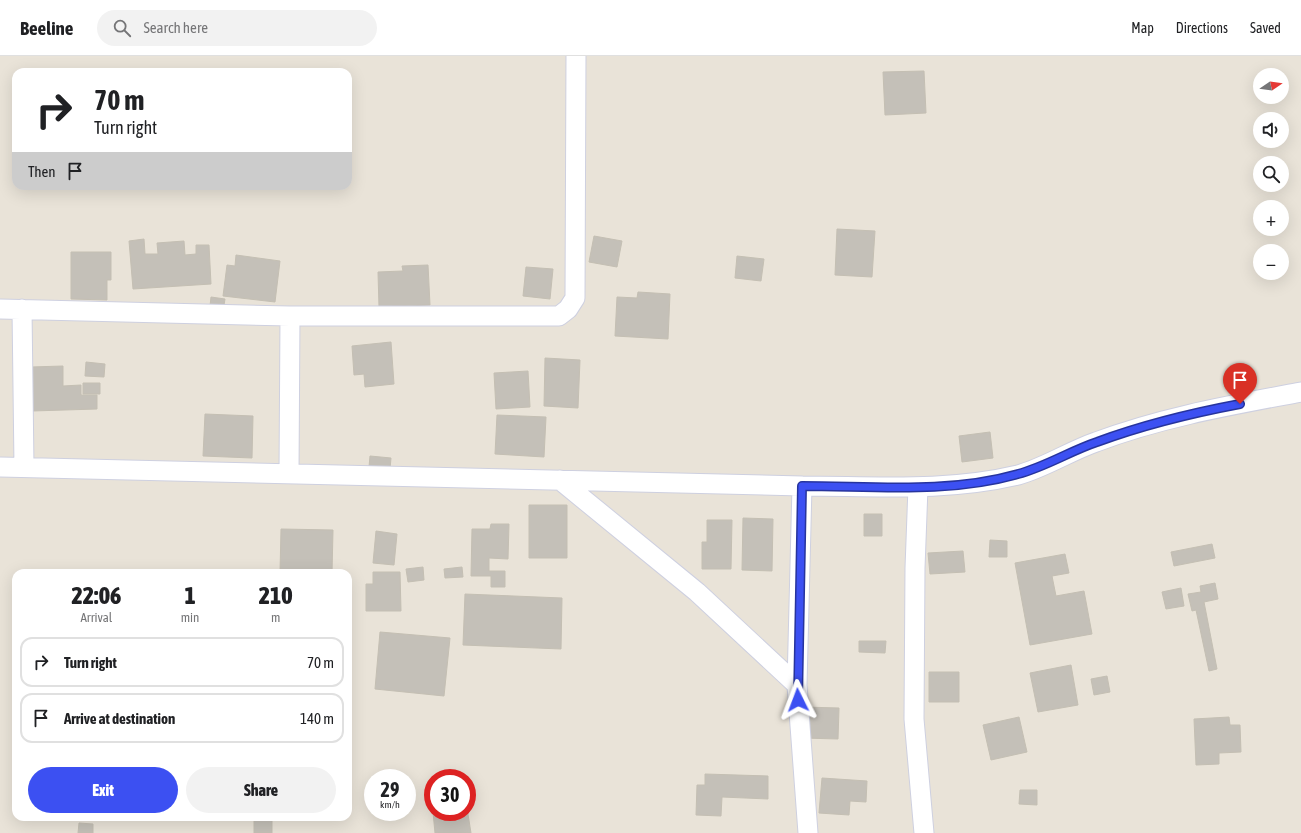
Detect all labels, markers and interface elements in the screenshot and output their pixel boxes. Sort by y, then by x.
search box [97,10,377,46]
text: Beeline [20,17,73,39]
icon: search [111,17,133,39]
text: Search here [143,19,208,36]
text: Map [1131,20,1154,36]
text: Directions [1176,20,1228,36]
text: Saved [1250,20,1281,36]
north arrow [1253,68,1289,104]
map controls [1253,68,1289,280]
icon: right [28,84,80,136]
text: 70 m [94,84,144,116]
button: sound [1253,112,1289,148]
text: Turn right [94,117,157,138]
button: search [1253,156,1289,192]
icon: arrive [64,160,86,182]
text: Then [28,163,56,180]
button: + [1253,200,1289,236]
button: − [1253,244,1289,280]
pin [1223,363,1257,404]
icon: arrive [1229,369,1251,391]
text: 22:06 [71,582,121,609]
text: 1 [184,582,196,609]
text: 210 [259,582,293,609]
text: Arrival [80,610,112,625]
text: min [181,610,199,625]
text: m [271,610,280,625]
icon: right [30,651,52,673]
text: Turn right [64,654,117,671]
text: 70 m [307,654,334,671]
position arrow [777,679,819,721]
icon: arrive [30,707,52,729]
text: Arrive at destination [64,710,175,727]
text: 140 m [300,710,334,727]
button: Exit [28,767,178,813]
button: Share [186,767,336,813]
speed limit sign: 30 [424,769,476,821]
text: 29 [381,778,399,801]
text: km/h [380,799,400,810]

